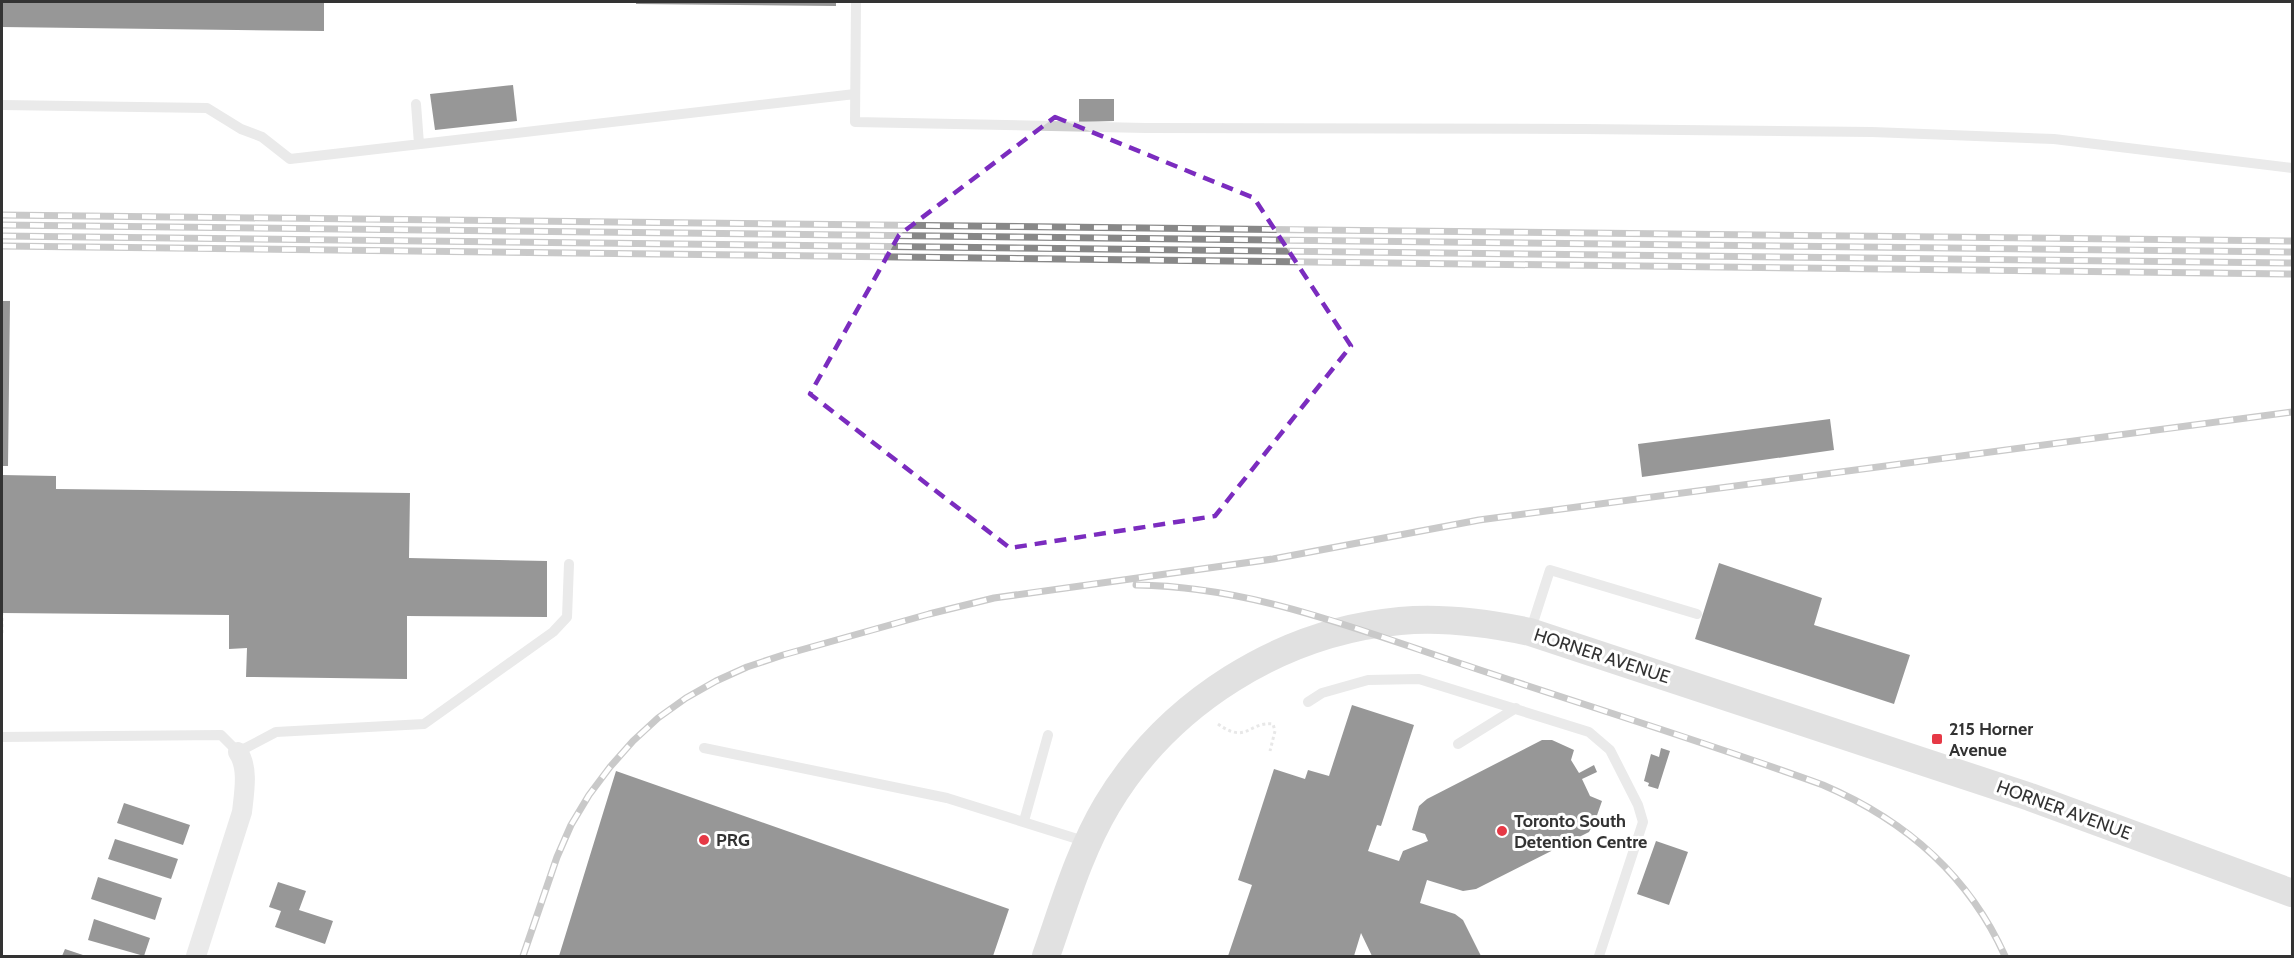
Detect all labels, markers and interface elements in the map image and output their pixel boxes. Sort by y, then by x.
street label: HORNER AVENUE [1531,624,1673,688]
place label: 215 Horner Avenue [1949,718,2033,761]
marker: 215 Horner Avenue [1930,732,1944,746]
street label: HORNER AVENUE [1994,775,2134,845]
place label: Toronto South Detention Centre [1514,810,1647,853]
marker: Toronto South Detention Centre [1495,824,1509,838]
place label: PRG [716,829,750,851]
marker: PRG [697,833,711,847]

